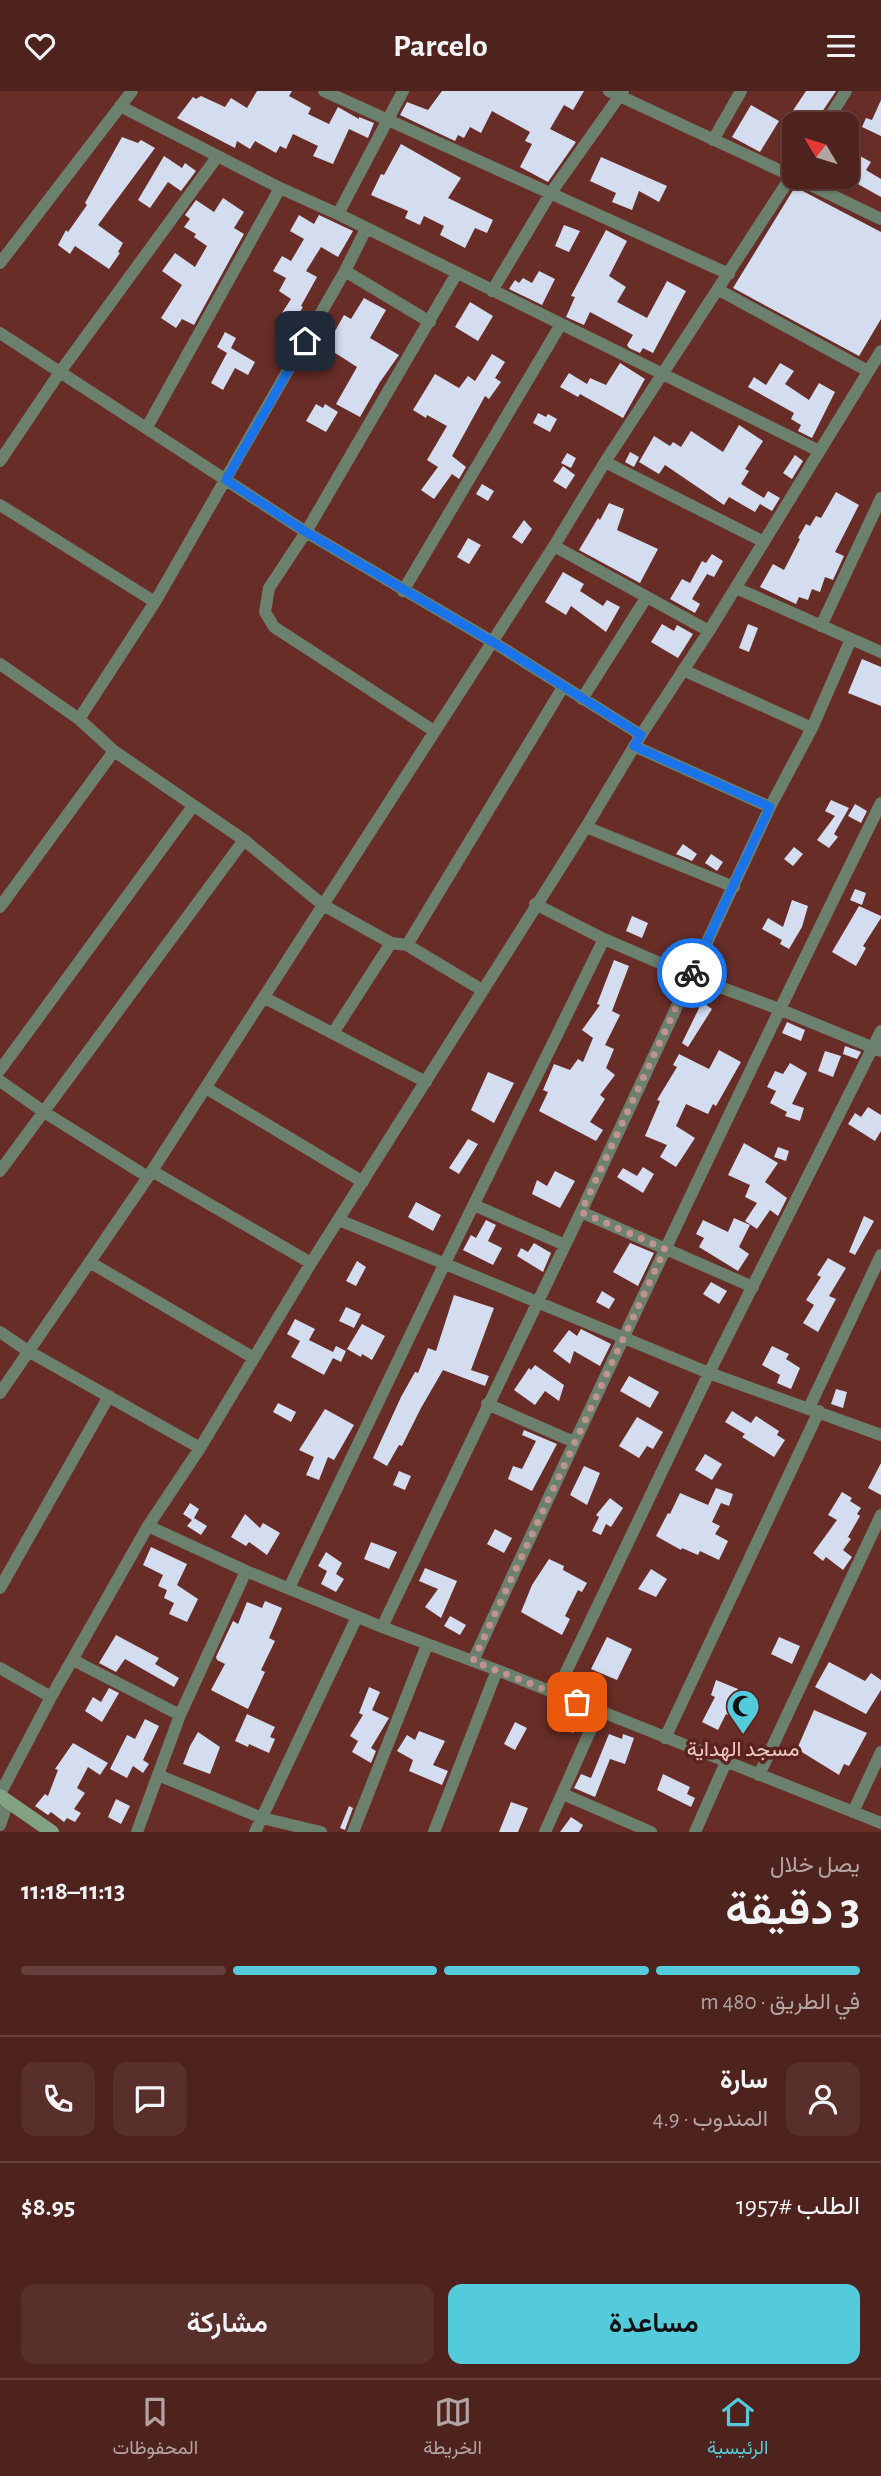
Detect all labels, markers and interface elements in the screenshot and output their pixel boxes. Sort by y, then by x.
icon: heart [21,27,59,65]
icon: menu [822,27,860,65]
text: Parcelo [393,30,488,62]
north arrow [782,112,859,189]
map controls [782,112,859,189]
pin [275,311,335,371]
icon: home [286,322,324,360]
courier [657,938,727,1008]
icon: bike [673,954,711,992]
pin [547,1672,607,1732]
icon: bag [558,1683,596,1721]
mosque icon: مسجد الهداية [724,1687,762,1736]
place label: مسجد الهداية [687,1739,799,1762]
text: يصل خلال [770,1854,860,1877]
text: 11:13–11:18 [21,1878,125,1904]
text: 3 دقيقة [725,1887,860,1933]
text: في الطريق · 480 m [700,1991,860,2014]
button: phone [21,2062,95,2136]
button: chat [113,2062,187,2136]
button: person [786,2062,860,2136]
text: سارة [720,2067,768,2093]
text: المندوب · 4.9 [653,2108,768,2131]
text: الطلب #1957 [736,2193,860,2219]
text: $8.95 [21,2194,75,2220]
button: مشاركة [21,2284,434,2364]
button: مساعدة [448,2284,860,2364]
tab: المحفوظات [113,2393,198,2464]
tab: الخريطة [423,2393,482,2464]
tab: الرئيسية [707,2393,768,2464]

